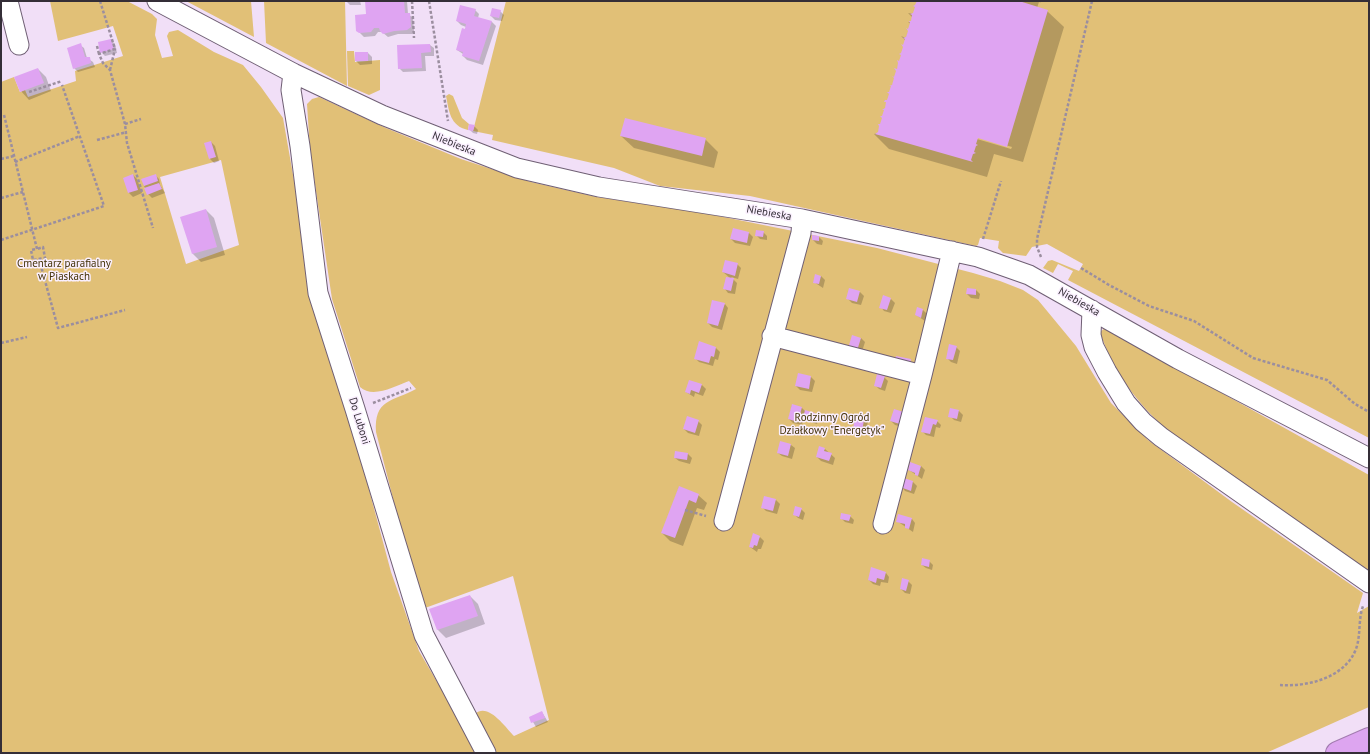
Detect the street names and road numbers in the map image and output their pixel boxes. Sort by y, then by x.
street label: Niebieska [430,129,478,159]
street label: Niebieska [745,203,793,223]
street label: Niebieska [1056,285,1102,319]
street label: Do Luboni [346,396,372,446]

